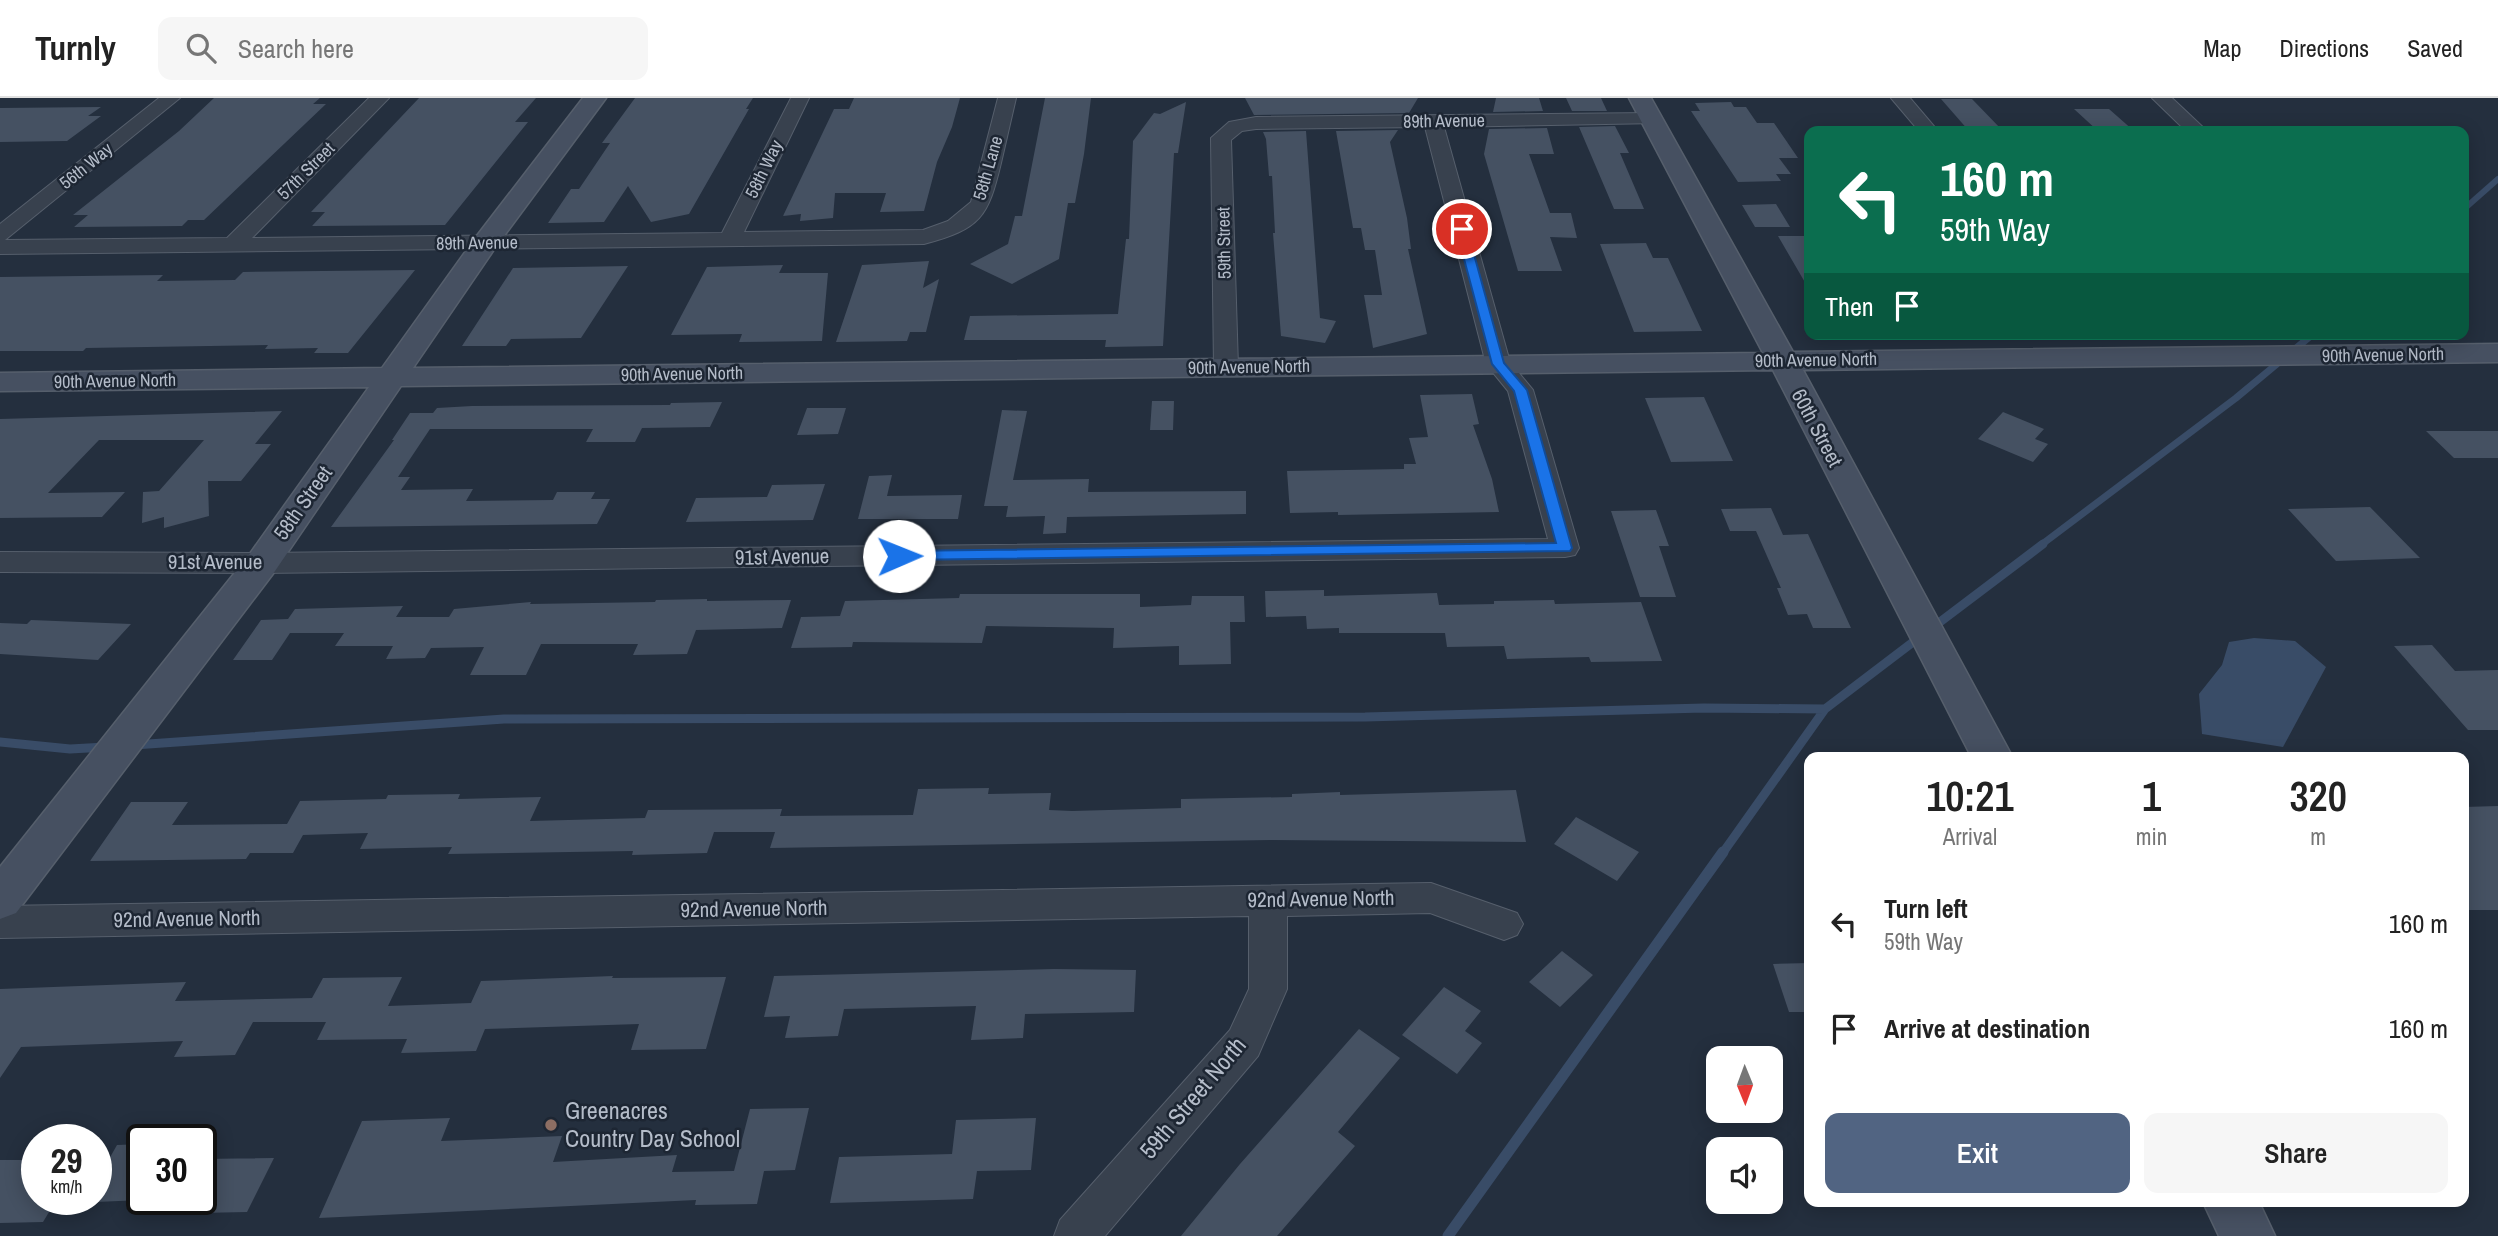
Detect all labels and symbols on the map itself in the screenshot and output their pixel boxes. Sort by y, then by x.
street label: 89th Avenue [1403,107,1485,134]
street label: 58th Lane [966,133,1009,203]
street label: 58th Way [739,135,789,202]
street label: 56th Way [54,136,118,195]
street label: 57th Street [271,136,340,205]
pin [1432,199,1492,259]
street label: 59th Street [1210,207,1237,279]
street label: 89th Avenue [436,229,518,256]
street label: 90th Avenue North [2322,341,2444,368]
street label: 90th Avenue North [1755,346,1877,373]
street label: 90th Avenue North [1188,353,1310,380]
street label: 90th Avenue North [621,360,743,387]
street label: 90th Avenue North [54,367,176,394]
street label: 60th Street [1785,384,1850,472]
street label: 58th Street [267,460,339,546]
position arrow [862,519,936,593]
street label: 91st Avenue [734,541,829,572]
street label: 91st Avenue [168,547,262,576]
street label: 92nd Avenue North [1247,883,1395,914]
street label: 92nd Avenue North [680,893,828,924]
street label: 92nd Avenue North [113,903,261,934]
street label: 59th Street North [1132,1030,1253,1165]
north arrow [1706,1046,1783,1124]
place label: Greenacres Country Day School [565,1094,740,1154]
marker: Greenacres Country Day School [543,1117,559,1133]
speed limit sign: 30 [126,1124,217,1215]

